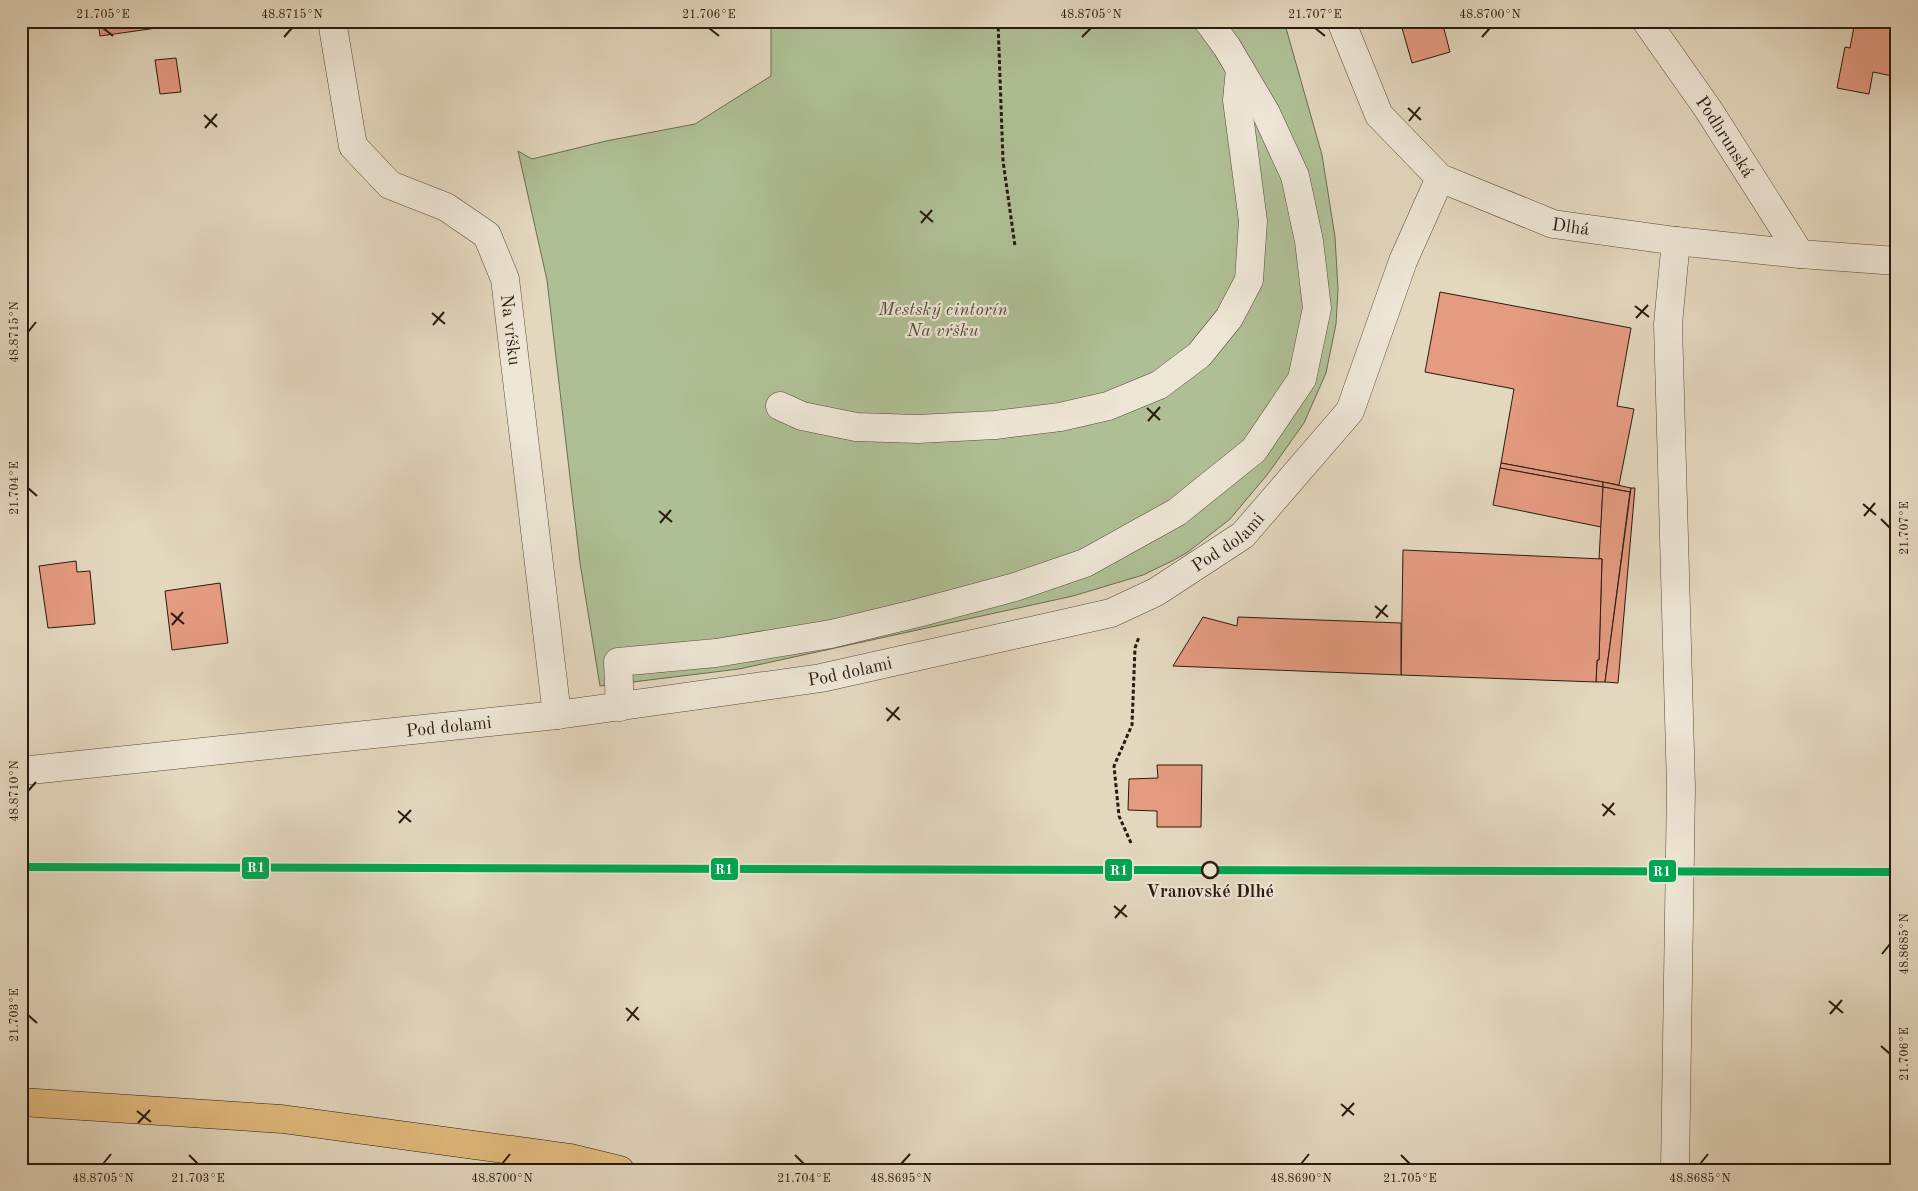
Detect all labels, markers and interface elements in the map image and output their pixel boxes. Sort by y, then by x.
text: 21.705°E [76,8,130,21]
text: 48.8715°N [261,8,323,21]
text: 48.8705°N [1060,8,1122,21]
text: 21.706°E [682,9,736,21]
text: 21.707°E [1288,9,1342,21]
text: 48.8700°N [1459,9,1521,21]
street label: Podhrunská [1692,93,1757,181]
street label: Dlhá [1551,216,1591,239]
street label: Na vŕšku [497,293,523,367]
text: 48.8715°N [8,301,21,363]
park label: Mestský cintorín Na vŕšku [877,301,1008,340]
text: 21.704°E [9,461,21,515]
text: 21.707°E [1899,501,1911,555]
street label: Pod dolami [1189,510,1268,576]
street label: Pod dolami [807,654,894,690]
street label: Pod dolami [405,714,493,741]
text: 48.8710°N [9,760,21,822]
line badge: R1 [241,856,270,880]
line badge: R1 [710,857,739,881]
line badge: R1 [1104,858,1133,882]
line badge: R1 [1648,859,1677,883]
text: R1 [247,861,265,875]
marker: Vranovské Dlhé [1201,861,1219,879]
text: R1 [715,863,733,877]
text: R1 [1110,864,1128,878]
text: R1 [1653,865,1671,879]
place label: Vranovské Dlhé [1146,883,1274,901]
text: 48.8685°N [1898,913,1911,975]
text: 21.703°E [9,988,21,1042]
text: 21.706°E [1899,1027,1911,1081]
text: 48.8705°N [72,1172,134,1185]
text: 48.8695°N [870,1172,932,1185]
text: 21.705°E [1383,1172,1437,1185]
text: 48.8685°N [1669,1172,1731,1185]
text: 21.703°E [171,1173,225,1185]
text: 48.8700°N [471,1173,533,1185]
text: 21.704°E [777,1173,831,1185]
text: 48.8690°N [1270,1173,1332,1185]

